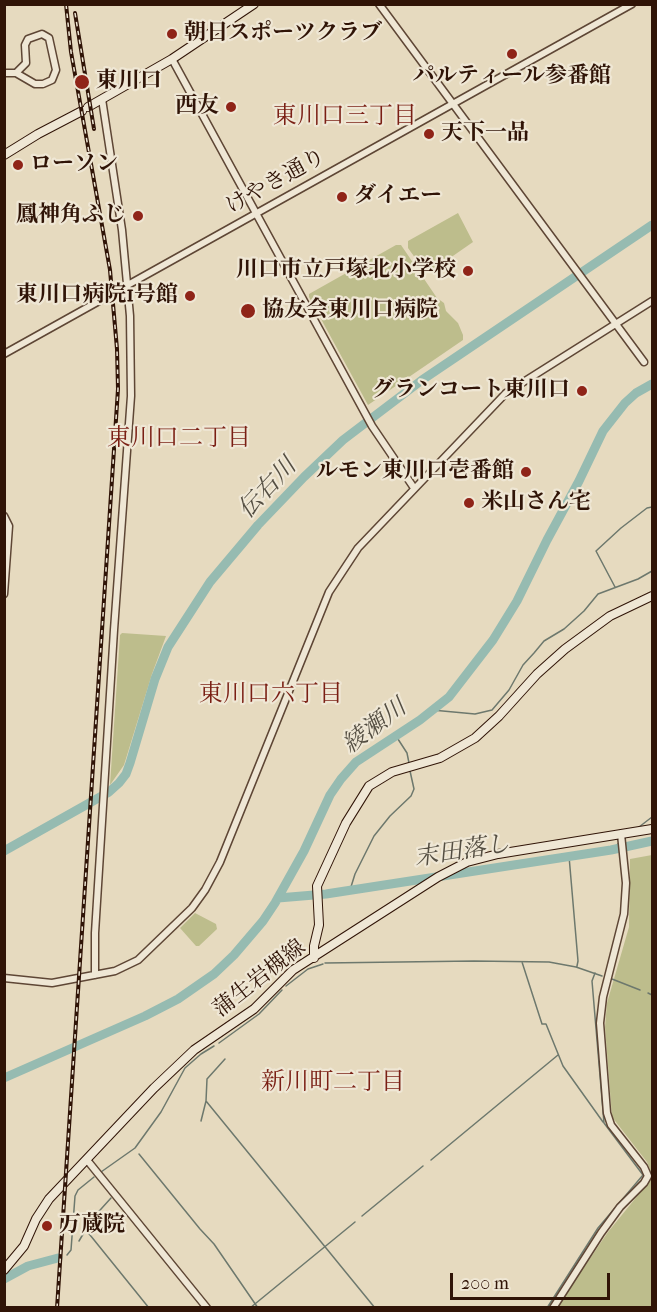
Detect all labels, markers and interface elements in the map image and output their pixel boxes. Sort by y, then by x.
place label: 朝日スポーツクラブ [184,21,382,47]
marker: 朝日スポーツクラブ [165,27,179,41]
marker: パルティール参番館 [505,47,519,61]
place label: パルティール参番館 [413,64,611,90]
place label: 東川口 [96,69,162,95]
marker: 東川口 [73,73,91,91]
place label: 西友 [175,94,219,120]
marker: 西友 [224,100,238,114]
district label: 東川口三丁目 [273,103,417,131]
place label: 天下一品 [441,121,529,147]
marker: 天下一品 [422,127,436,141]
street label: けやき通り [221,144,331,220]
place label: ローソン [30,152,118,178]
marker: ローソン [11,158,25,172]
place label: ダイエー [354,184,442,210]
marker: ダイエー [335,190,349,204]
place label: 鳳神角ふじ [16,203,126,229]
marker: 鳳神角ふじ [131,209,145,223]
place label: 川口市立戸塚北小学校 [236,258,456,284]
marker: 川口市立戸塚北小学校 [461,264,475,278]
place label: 東川口病院1号館 [16,283,178,309]
marker: 東川口病院1号館 [183,289,197,303]
place label: 協友会東川口病院 [262,298,438,324]
marker: 協友会東川口病院 [239,302,257,320]
place label: グランコート東川口 [372,378,570,404]
marker: グランコート東川口 [575,384,589,398]
district label: 東川口二丁目 [107,425,251,453]
water label: 伝右川 [233,453,303,525]
place label: ルモン東川口壱番館 [316,459,514,485]
marker: ルモン東川口壱番館 [519,465,533,479]
place label: 米山さん宅 [481,490,591,516]
marker: 米山さん宅 [462,496,476,510]
district label: 東川口六丁目 [199,681,343,709]
water label: 綾瀬川 [338,694,412,760]
water label: 末田落し [412,830,512,874]
street label: 蒲生岩槻線 [209,935,311,1023]
district label: 新川町二丁目 [261,1069,405,1097]
place label: 万蔵院 [59,1213,125,1239]
marker: 万蔵院 [40,1219,54,1233]
scale bar [453,1261,614,1299]
text: 200 m [461,1273,509,1294]

